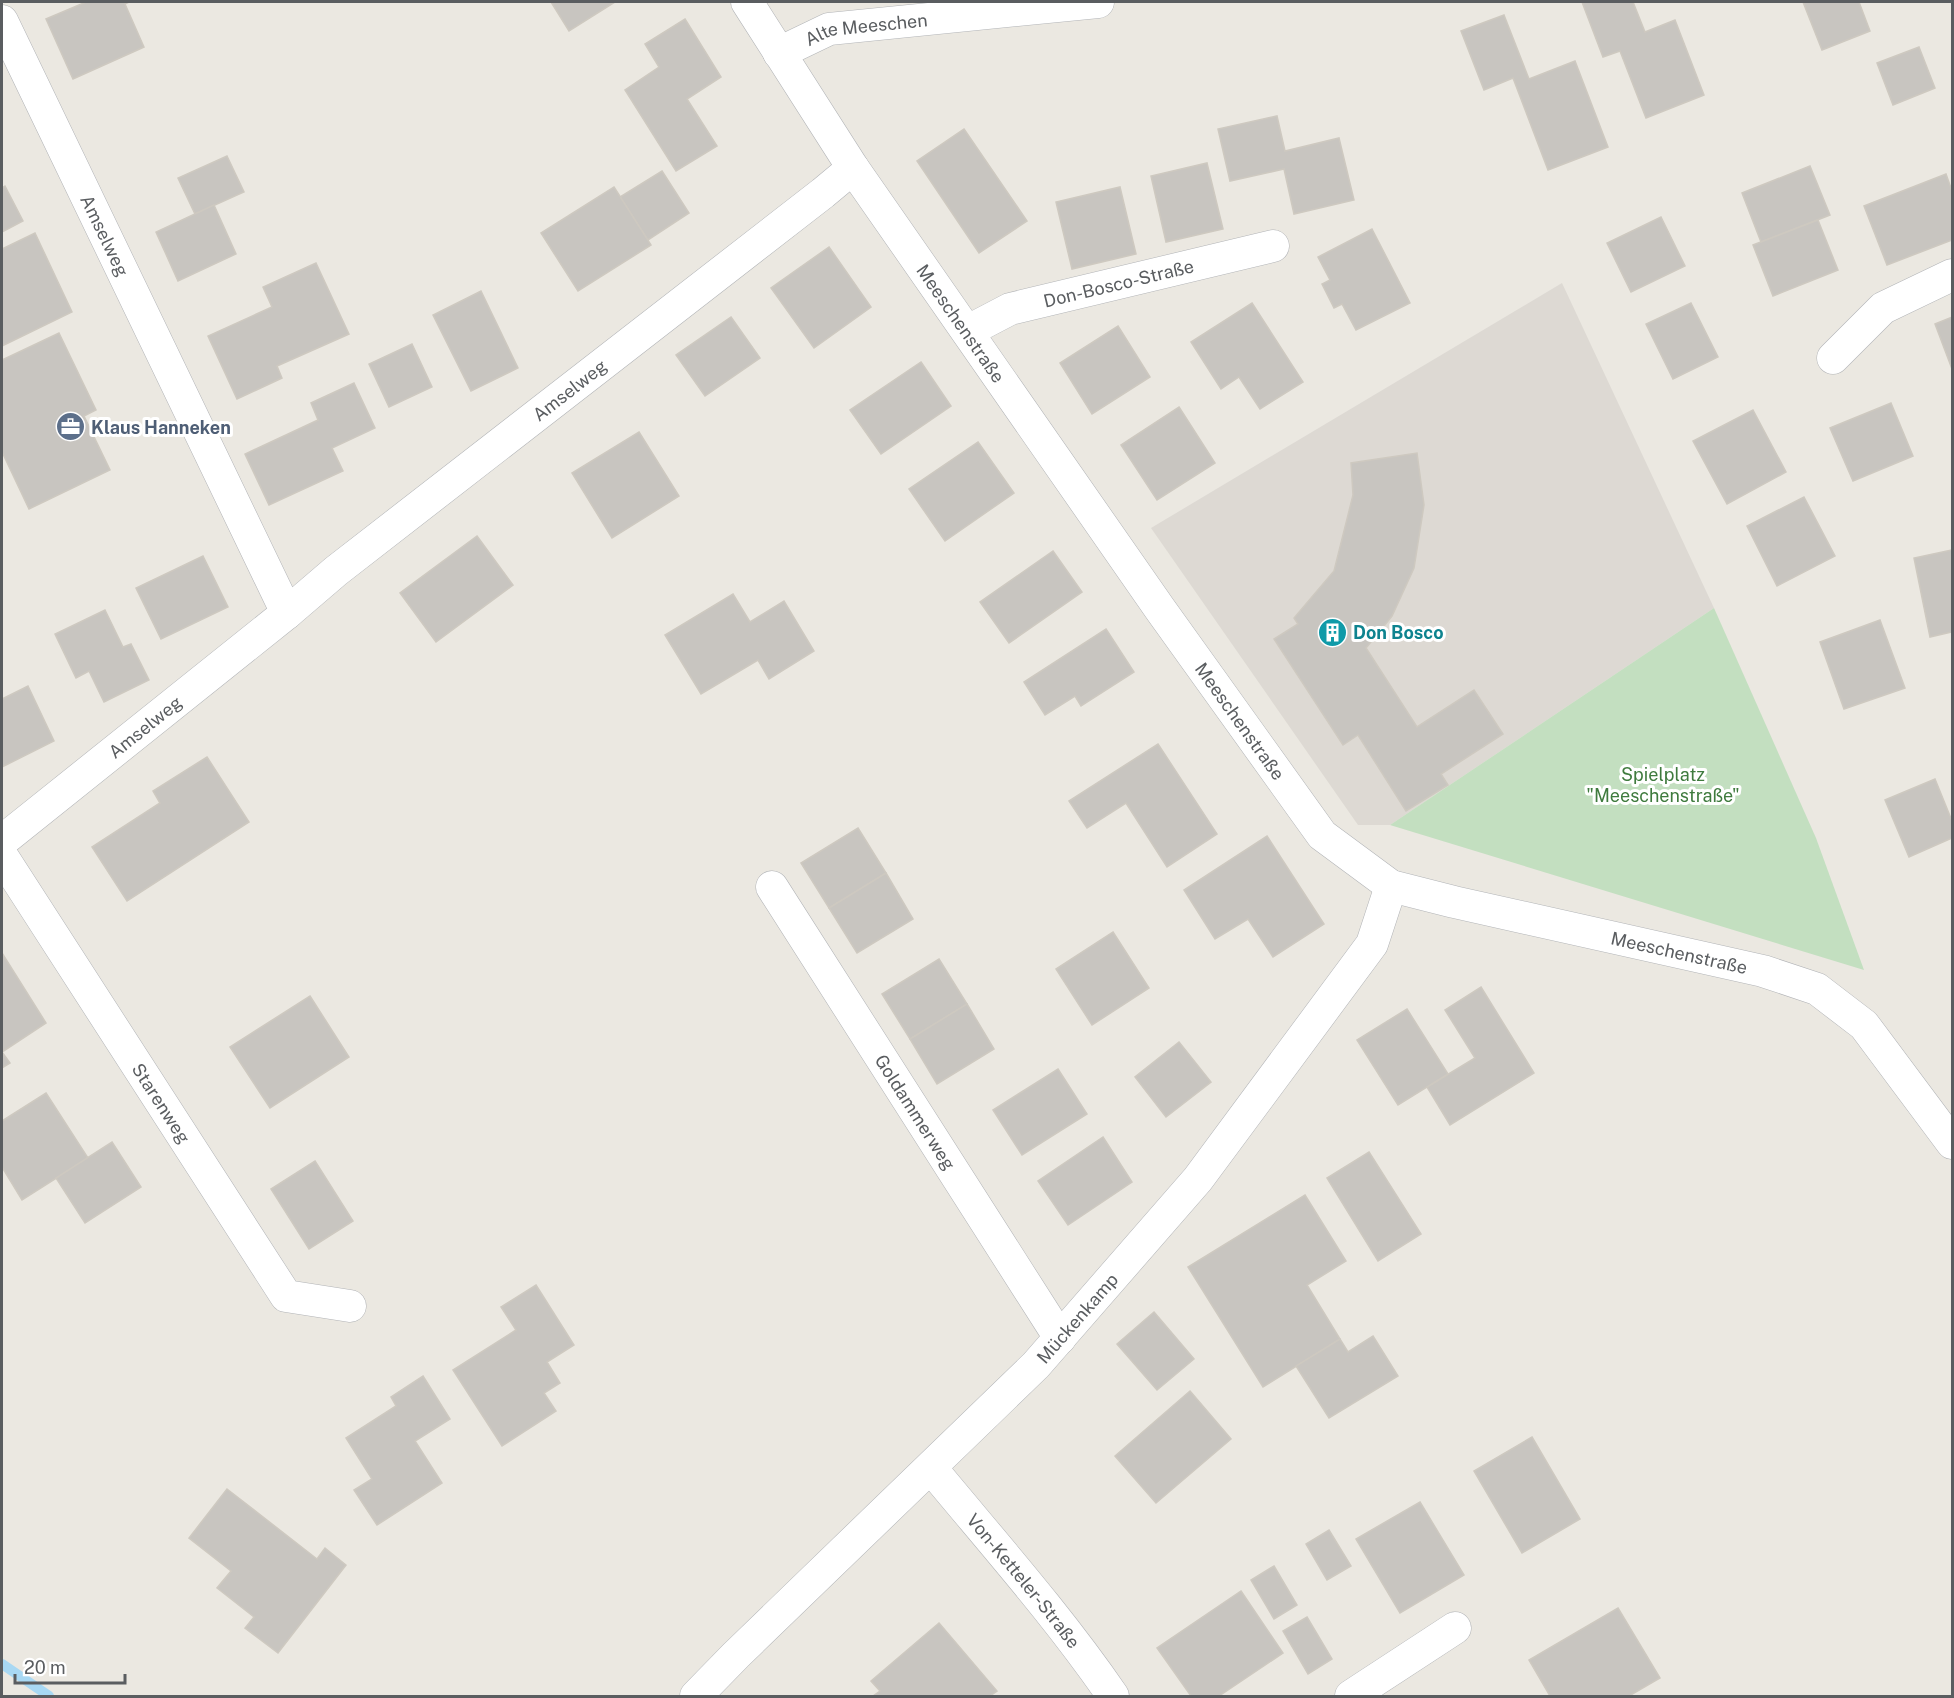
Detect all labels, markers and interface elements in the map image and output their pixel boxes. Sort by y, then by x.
street label: Alte Meeschen [801,9,928,50]
street label: Amselweg [77,191,134,280]
street label: Don-Bosco-Straße [1041,255,1196,311]
street label: Meeschenstraße [913,260,1009,386]
street label: Amselweg [528,355,611,425]
office icon: Klaus Hanneken [54,411,86,443]
place label: Klaus Hanneken [91,417,231,438]
building icon: Don Bosco [1316,616,1348,648]
place label: Don Bosco [1353,622,1444,643]
street label: Meeschenstraße [1191,658,1289,784]
street label: Amselweg [104,691,186,762]
park label: Spielplatz "Meeschenstraße" [1586,764,1740,806]
street label: Meeschenstraße [1609,927,1750,978]
street label: Goldammerweg [871,1050,960,1174]
street label: Starenweg [128,1059,195,1147]
street label: Mückenkamp [1032,1269,1122,1367]
street label: Von-Ketteler-Straße [963,1509,1085,1652]
scale bar [15,1647,124,1685]
text: 20 m [24,1657,66,1678]

